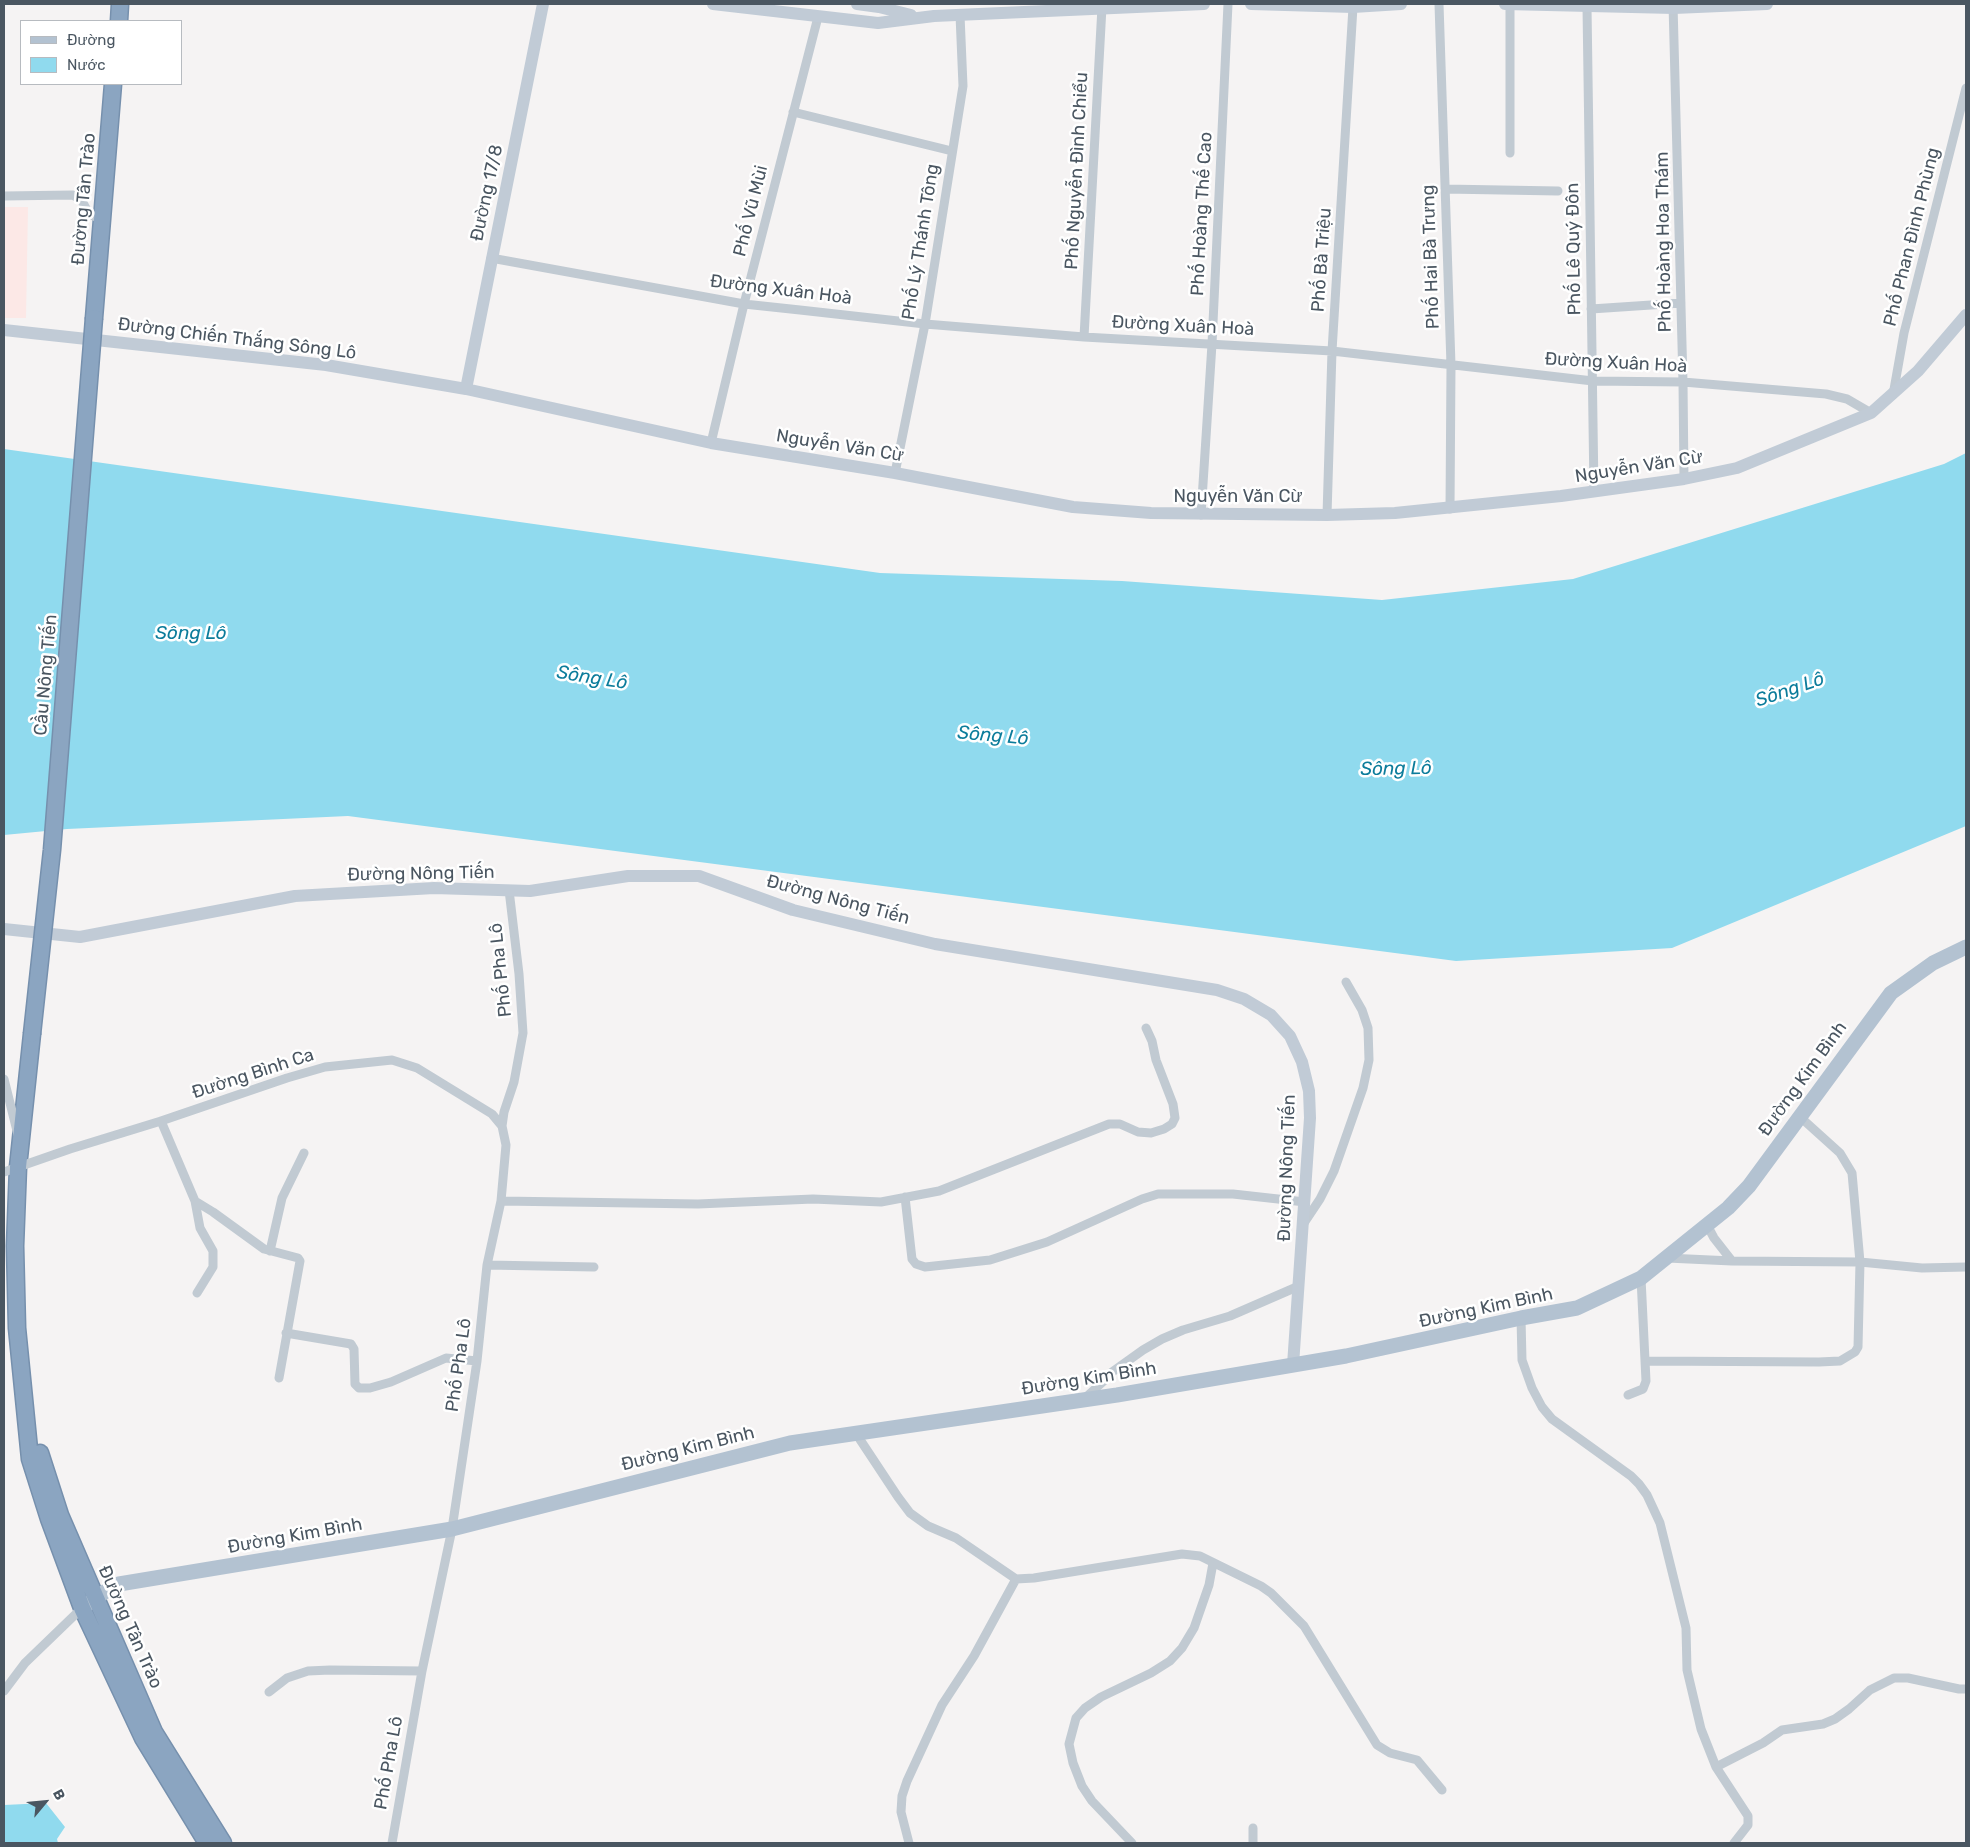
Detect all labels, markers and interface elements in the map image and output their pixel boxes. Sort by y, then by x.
legend [20,20,182,85]
text: Đường [67,31,115,49]
text: Nước [67,56,106,74]
street label: Phố Nguyễn Đình Chiểu [1061,72,1093,270]
street label: Phố Hoàng Thế Cao [1187,131,1217,297]
street label: Đường Tân Trào [67,132,101,266]
street label: Đường 17/8 [466,143,508,243]
street label: Phố Phan Đình Phùng [1879,145,1945,329]
street label: Phố Hoàng Hoa Thám [1652,151,1676,333]
street label: Phố Lý Thánh Tông [898,162,944,322]
street label: Phố Vũ Mùi [729,163,773,259]
street label: Phố Lê Quý Đôn [1562,182,1586,316]
street label: Phố Hai Bà Trưng [1418,184,1444,330]
street label: Phố Bà Triệu [1308,207,1336,313]
street label: Đường Xuân Hoà [709,271,853,309]
street label: Đường Xuân Hoà [1111,311,1255,341]
street label: Đường Chiến Thắng Sông Lô [117,314,357,364]
street label: Đường Xuân Hoà [1544,348,1688,378]
street label: Nguyễn Văn Cừ [775,425,905,467]
street label: Nguyễn Văn Cừ [1574,446,1704,488]
street label: Nguyễn Văn Cừ [1173,486,1303,508]
street label: Cầu Nông Tiến [30,613,62,737]
water label: Sông Lô [155,623,227,645]
water label: Sông Lô [555,661,629,695]
water label: Sông Lô [1753,668,1827,712]
water label: Sông Lô [956,722,1030,750]
water label: Sông Lô [1360,757,1432,781]
street label: Đường Nông Tiến [347,862,495,886]
street label: Đường Nông Tiến [764,871,912,929]
street label: Phố Pha Lô [485,922,517,1018]
street label: Đường Kim Bình [1754,1018,1852,1140]
street label: Đường Bình Ca [189,1044,317,1104]
street label: Đường Nông Tiến [1274,1094,1300,1242]
street label: Đường Kim Bình [1417,1283,1555,1333]
street label: Phố Pha Lô [442,1317,476,1413]
street label: Đường Kim Bình [1020,1358,1158,1400]
street label: Đường Kim Bình [619,1422,757,1476]
street label: Đường Kim Bình [226,1514,364,1558]
street label: Đường Tân Trào [93,1562,167,1692]
street label: Phố Pha Lô [370,1715,408,1811]
north arrow [20,1777,70,1827]
text: B [49,1786,69,1803]

